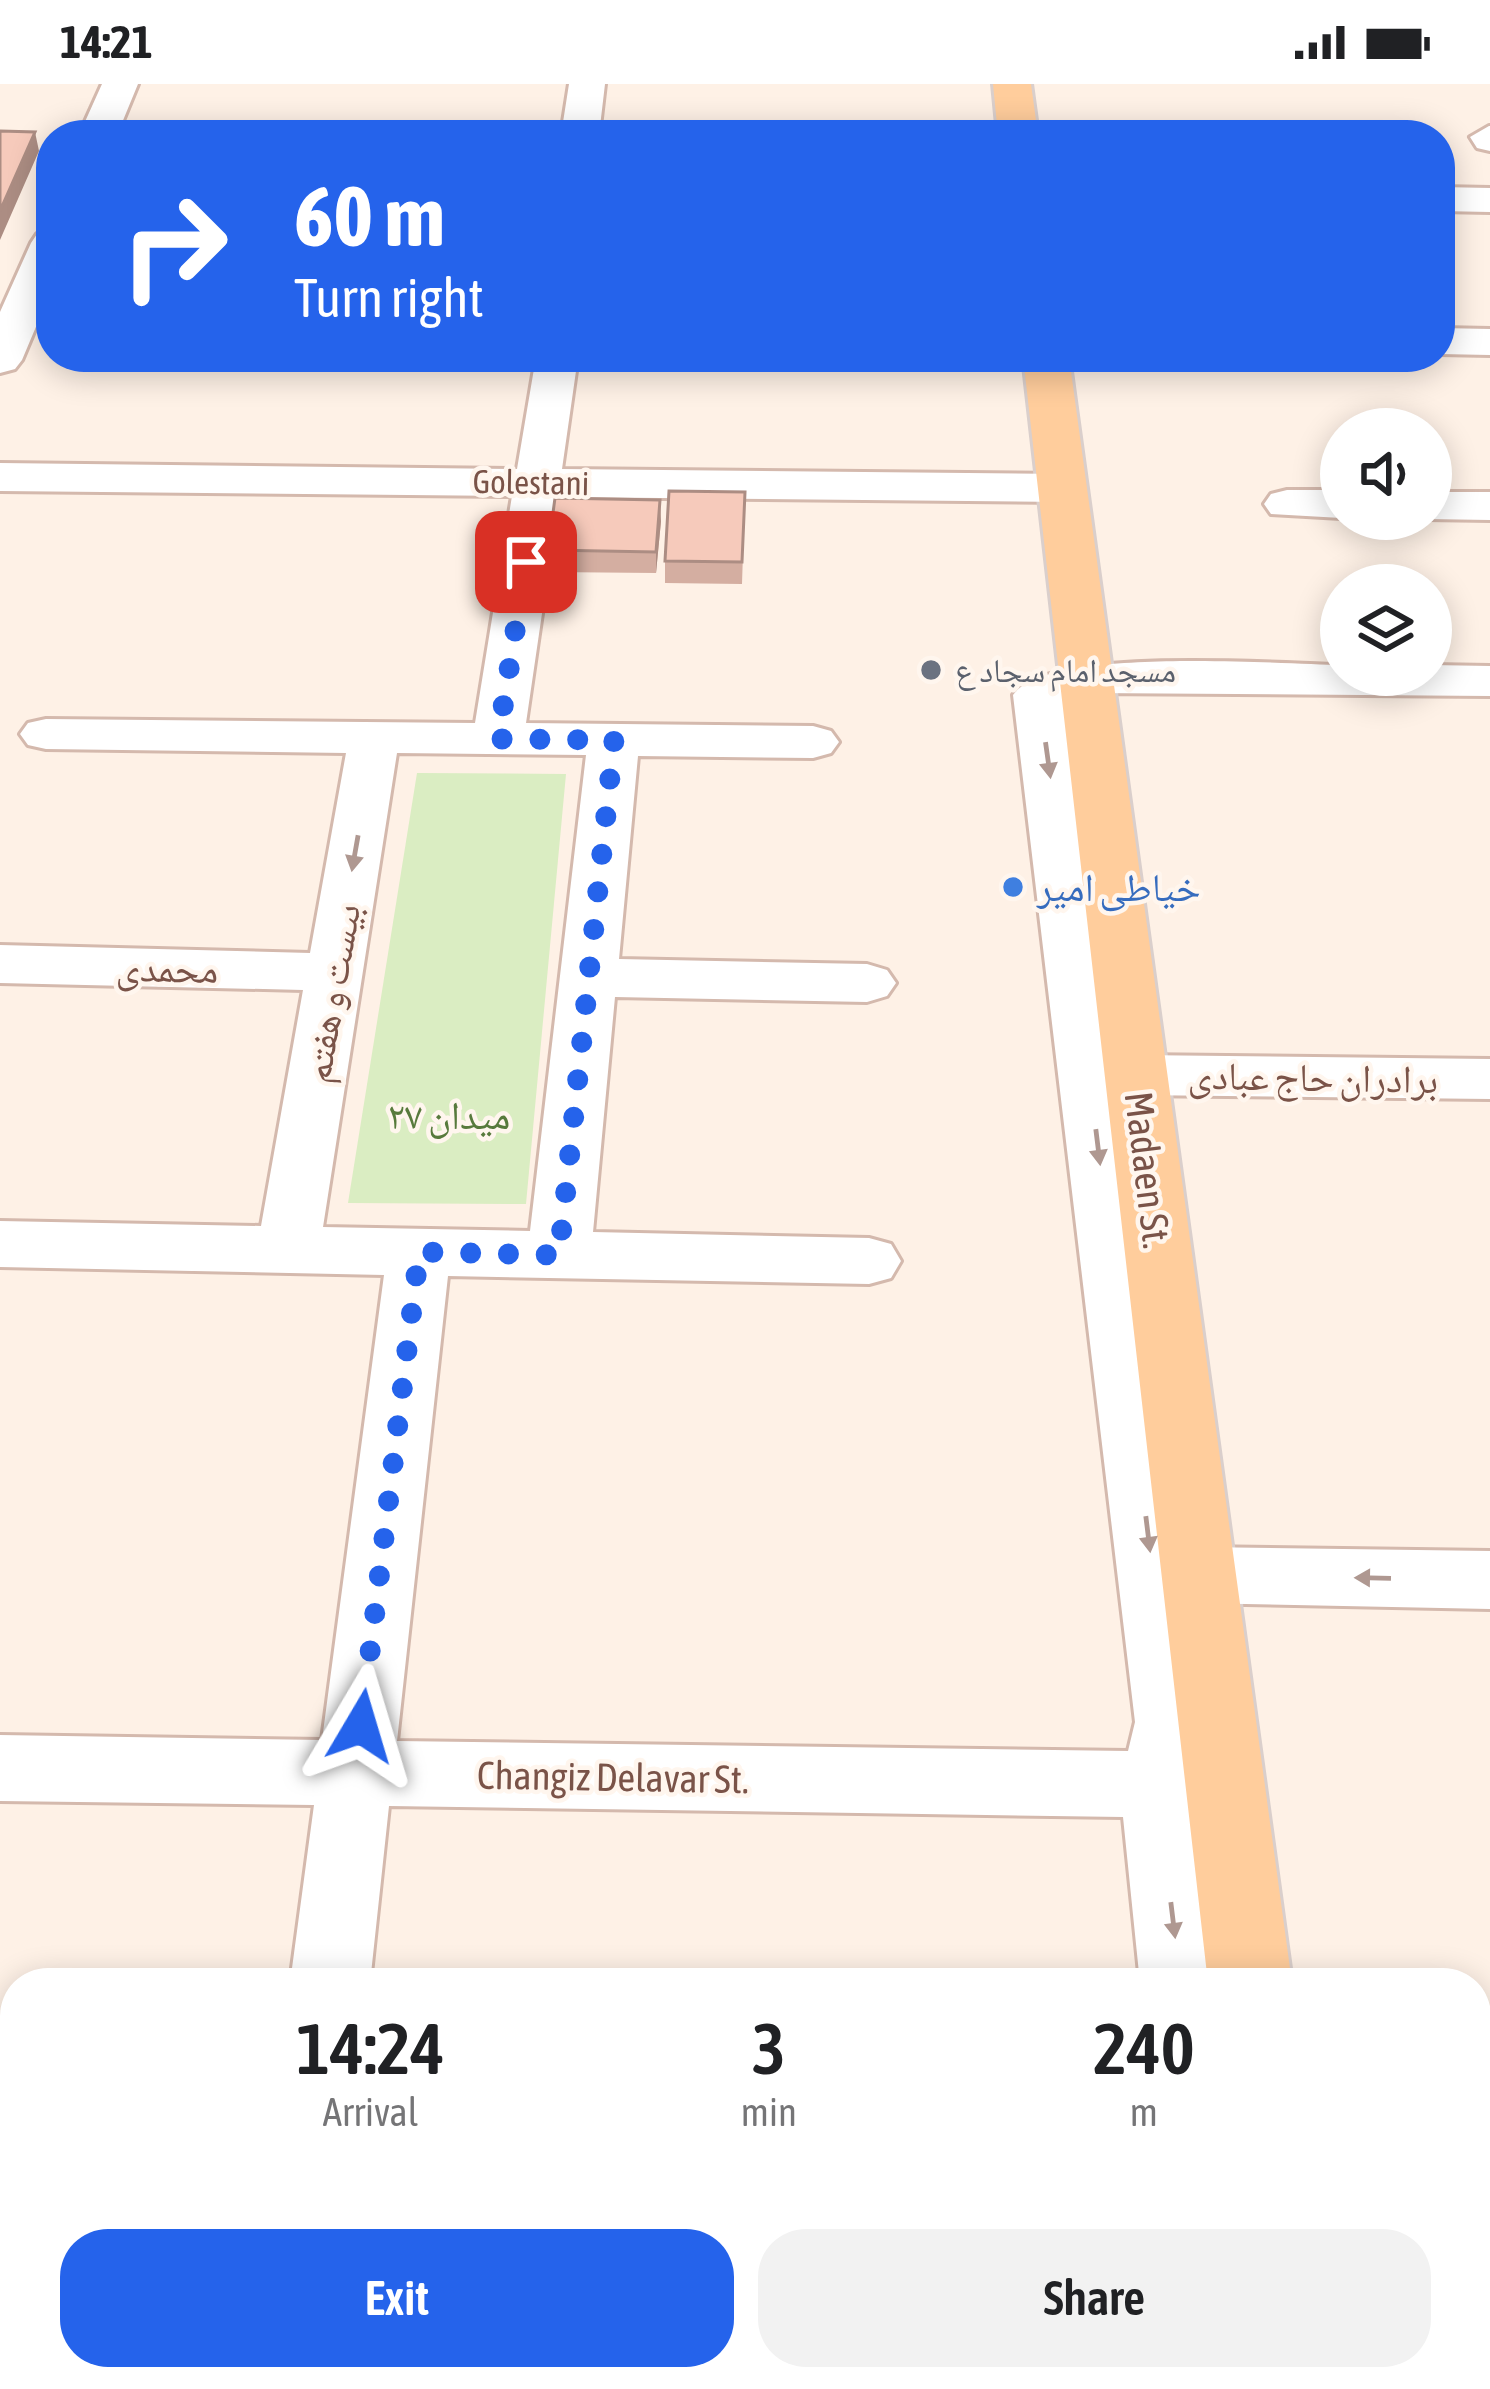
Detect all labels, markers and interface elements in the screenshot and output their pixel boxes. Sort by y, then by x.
text: 14:21 [60,16,153,68]
icon: right [96,168,252,324]
text: 60 m [294,168,445,264]
text: Turn right [294,267,484,328]
map controls [1320,408,1452,696]
button: sound [1320,408,1452,540]
street label: Golestani [472,462,590,502]
pin [475,511,577,613]
icon: arrive [493,529,559,595]
button: layers [1320,564,1452,696]
place label: مسجد امام سجاد ع [955,651,1176,692]
marker: مسجد امام سجاد ع [918,657,944,683]
one-way arrow [1039,742,1058,779]
one-way arrow [345,835,364,872]
place label: خیاطی امیر [1036,865,1200,912]
marker: خیاطی امیر [1000,874,1026,900]
street label: بیست و هفتم [294,900,372,1087]
street label: محمدی [115,945,219,993]
street label: برادران حاج عبادی [1187,1053,1439,1104]
street label: Madaen St. [1117,1089,1179,1251]
park label: میدان ۲۷ [388,1093,510,1139]
one-way arrow [1089,1129,1108,1166]
one-way arrow [1138,1516,1157,1553]
one-way arrow [1353,1568,1391,1588]
position arrow [298,1663,424,1789]
street label: Changiz Delavar St. [477,1753,749,1801]
one-way arrow [1164,1902,1183,1939]
text: 14:24 [296,2007,445,2089]
text: 3 [752,2007,786,2089]
text: 240 [1093,2007,1195,2089]
text: Arrival [323,2090,418,2134]
text: min [741,2090,797,2134]
text: m [1130,2090,1158,2134]
button: Exit [60,2229,734,2367]
button: Share [758,2229,1431,2367]

